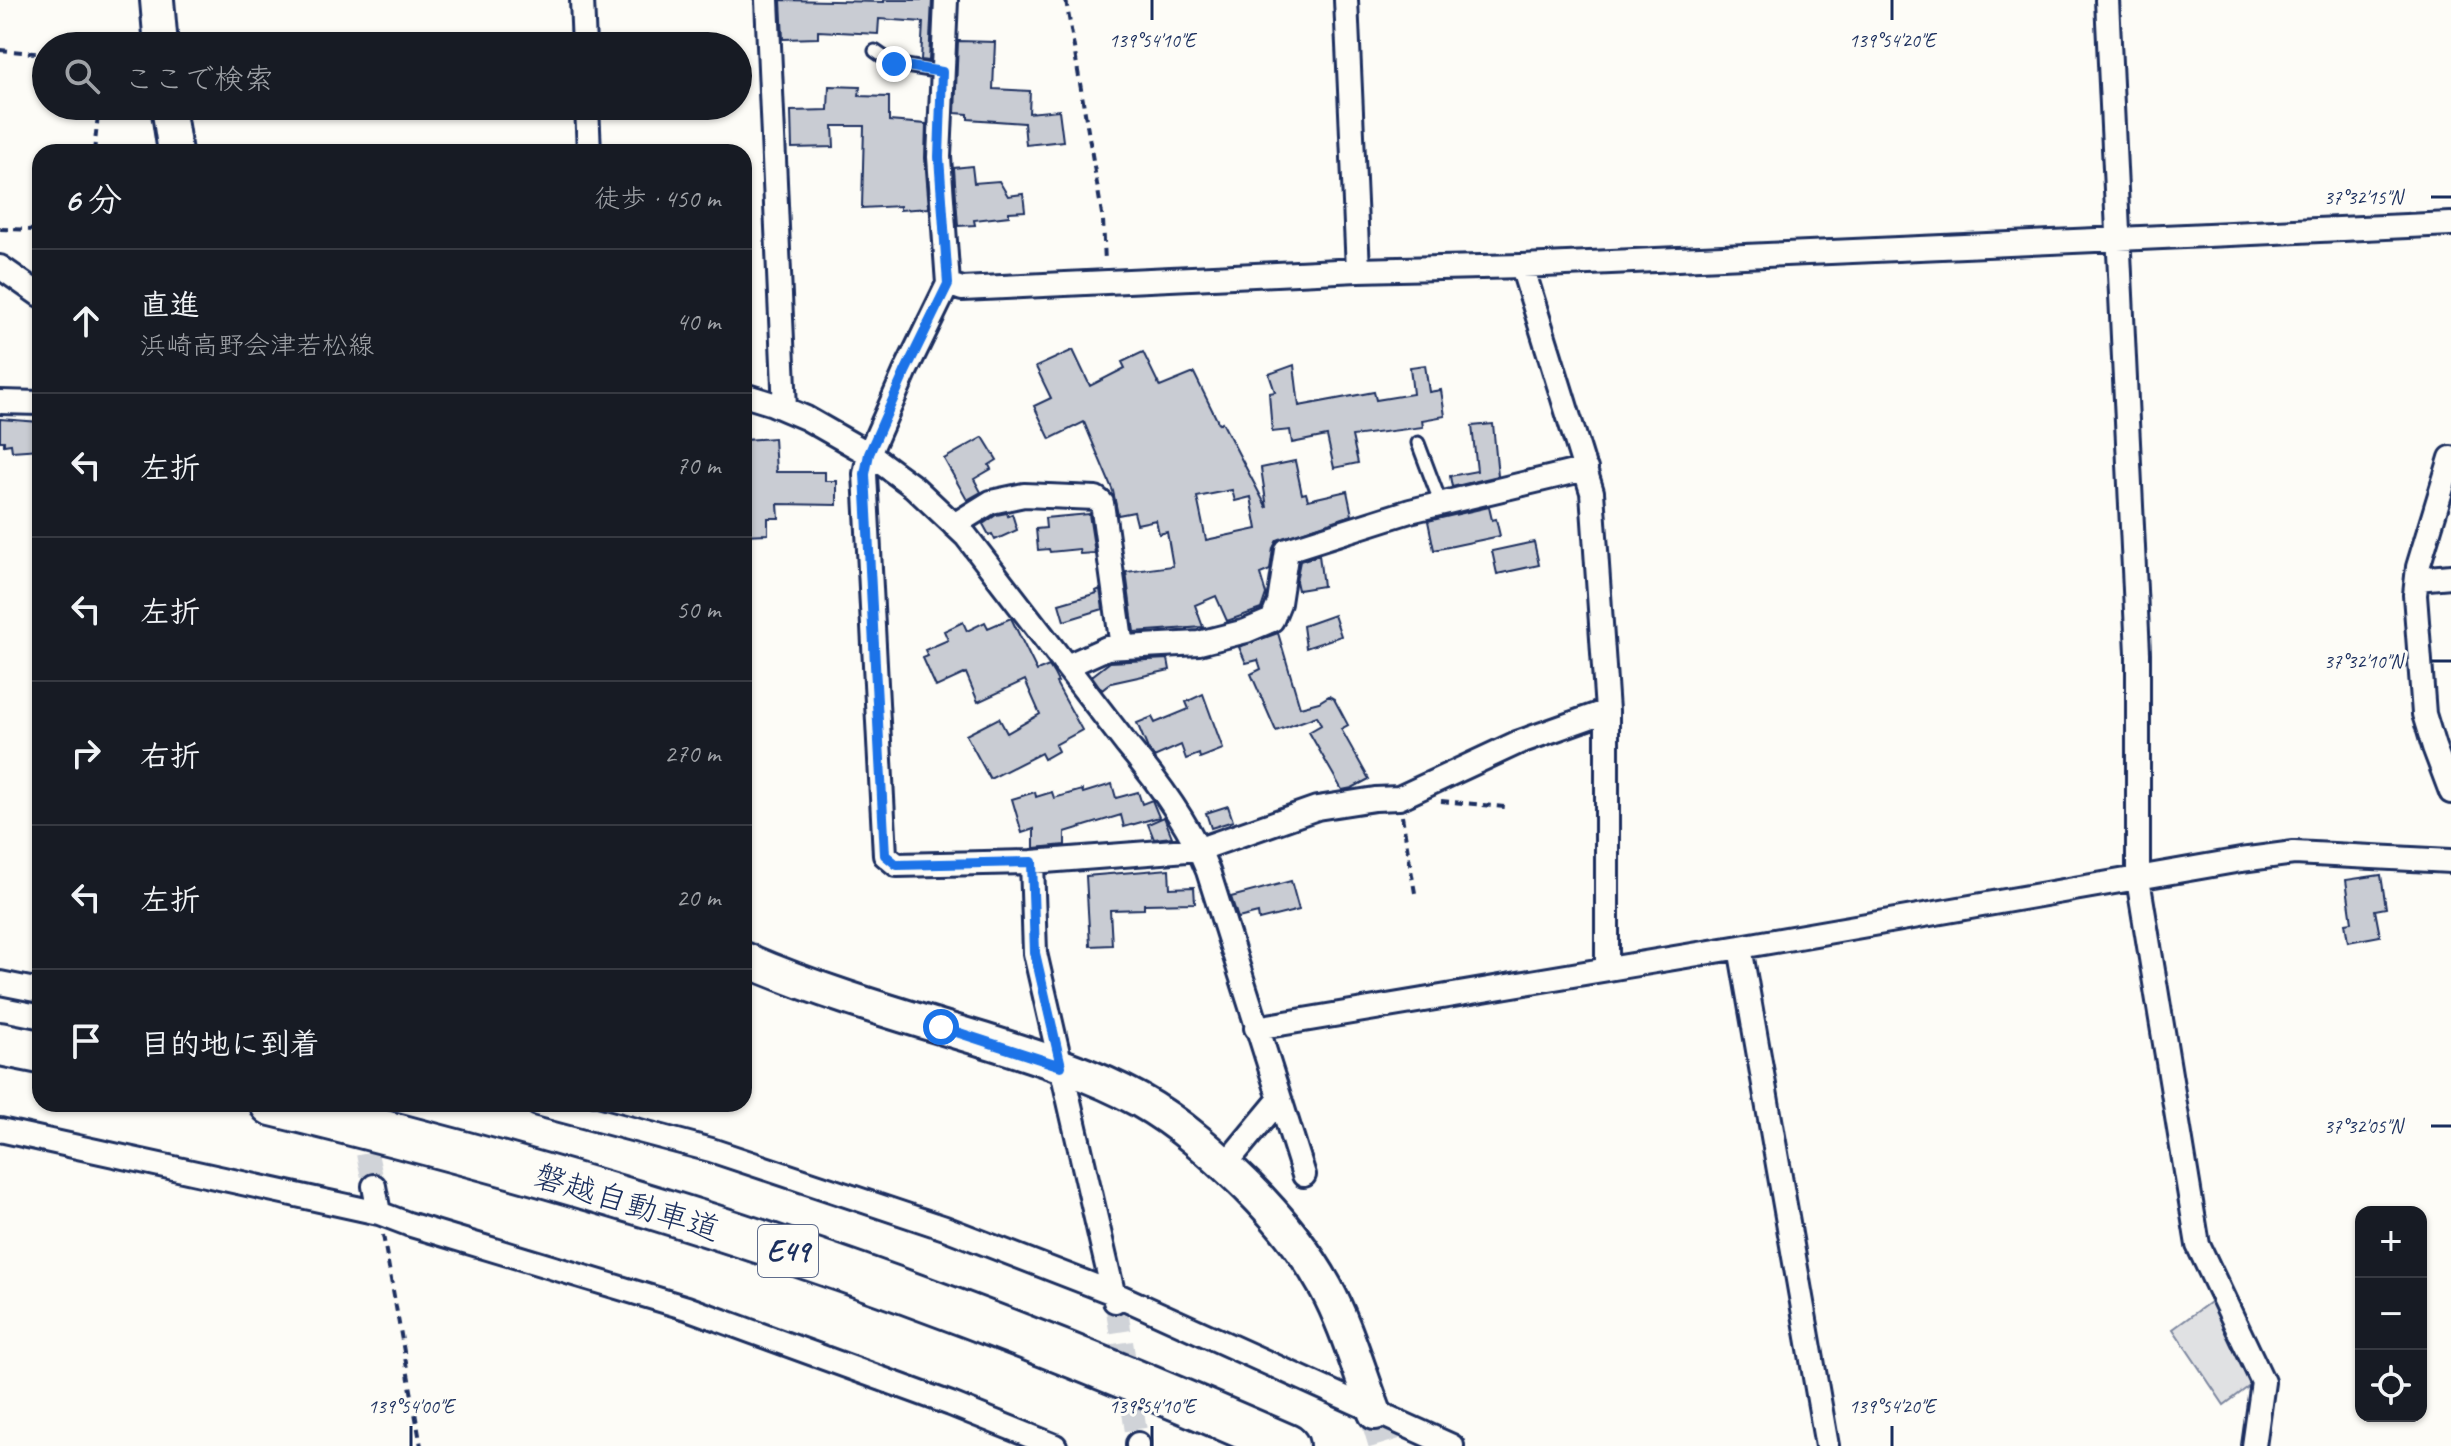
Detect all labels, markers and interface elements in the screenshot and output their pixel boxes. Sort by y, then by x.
text: 139°54'10"E [1109,28,1198,53]
text: 139°54'20"E [1849,28,1938,53]
search box [32,32,752,120]
route end [876,46,912,82]
icon: search [60,54,104,98]
text: ここで検索 [124,60,274,98]
text: 6 分 [64,178,122,221]
text: 徒歩 · 450 m [595,182,720,215]
text: 37°32'15"N [2324,185,2405,210]
text: 直進 [140,286,200,324]
icon: ahead [64,299,108,343]
text: 40 m [676,305,720,338]
text: 浜崎高野会津若松線 [140,329,374,362]
icon: left [64,443,108,487]
text: 左折 [140,449,200,487]
text: 70 m [676,449,720,482]
icon: left [64,587,108,631]
text: 左折 [140,593,200,631]
text: 50 m [676,593,720,626]
text: 37°32'10"N [2324,649,2405,674]
icon: right [64,731,108,775]
text: 右折 [140,737,200,775]
text: 270 m [664,737,720,770]
icon: left [64,875,108,919]
text: 左折 [140,881,200,919]
text: 20 m [676,881,720,914]
route start [923,1009,959,1045]
icon: arrive [64,1019,108,1063]
text: 目的地に到着 [140,1025,320,1063]
text: 37°32'05"N [2324,1114,2405,1139]
street label: 磐越自動車道 [529,1155,725,1250]
map controls [2355,1206,2427,1422]
button: + [2355,1206,2427,1278]
road number: E49 [758,1225,818,1277]
button: − [2355,1278,2427,1350]
button: locate [2355,1350,2427,1422]
text: 139°54'00"E [368,1394,457,1419]
text: 139°54'10"E [1109,1394,1198,1419]
text: 139°54'20"E [1849,1394,1938,1419]

